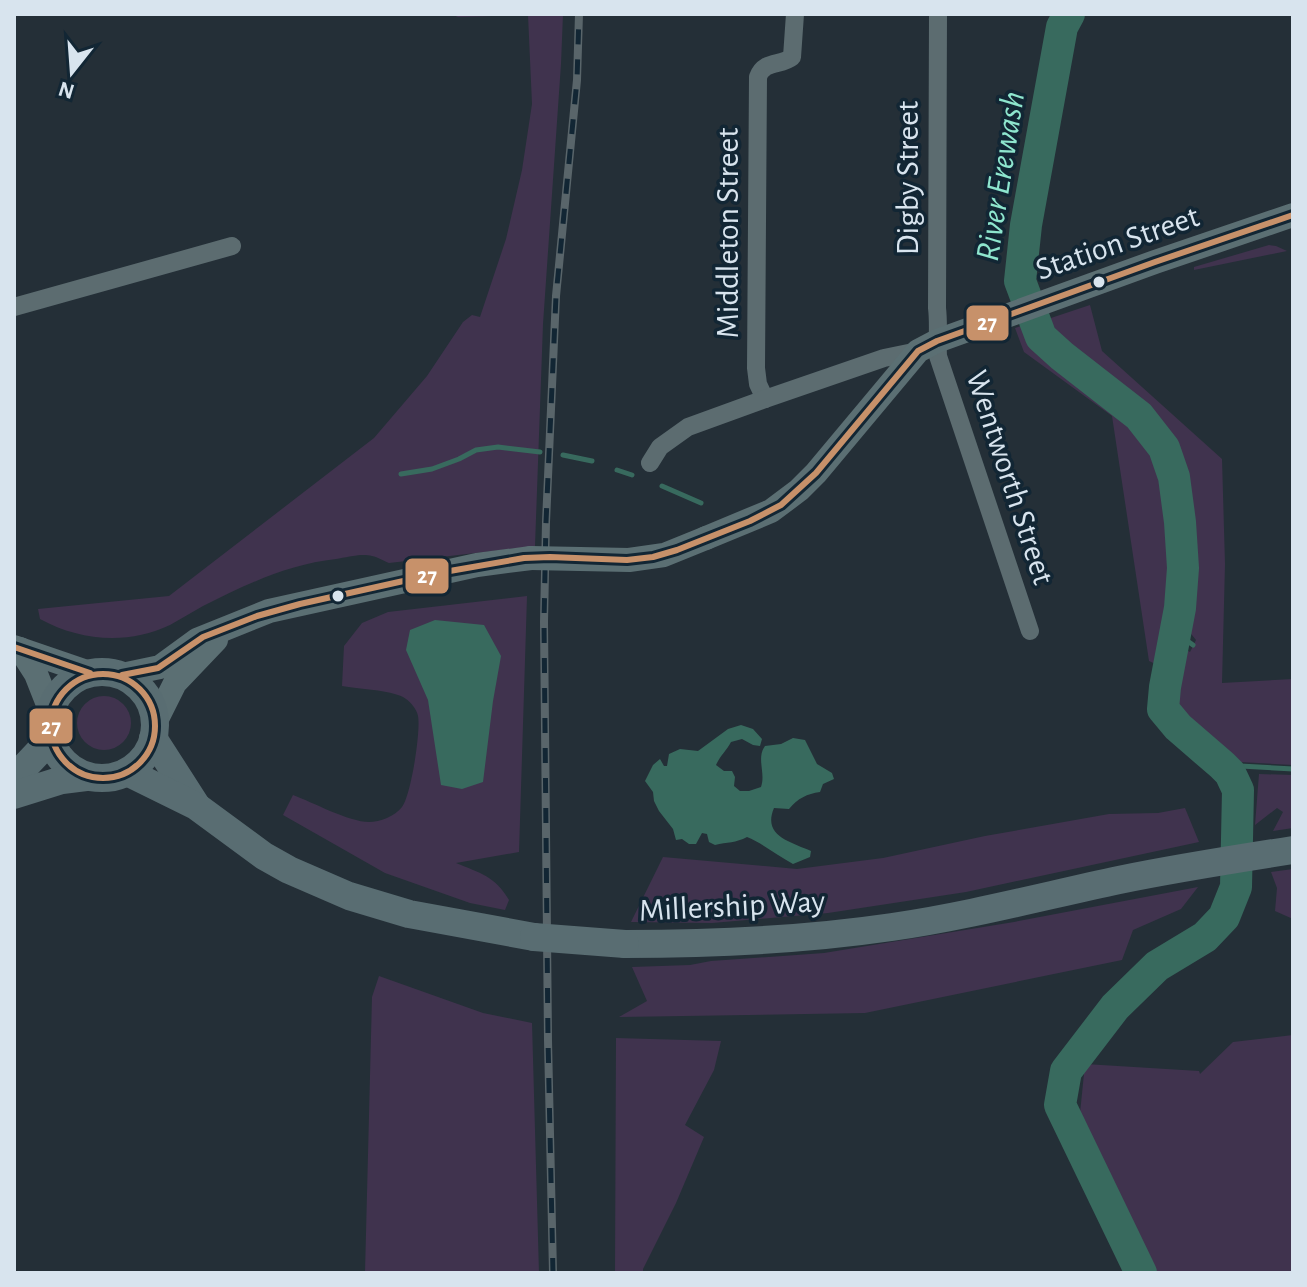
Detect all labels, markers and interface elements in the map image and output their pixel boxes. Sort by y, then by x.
north arrow [32,32,112,112]
text: N [56,77,77,103]
water label: River Erewash [971,89,1031,263]
street label: Digby Street [892,101,924,255]
street label: Middleton Street [712,127,744,339]
street label: Station Street [1031,200,1203,286]
unlabelled marker [1091,274,1107,290]
line badge: 27 [965,304,1010,342]
text: 27 [977,312,997,334]
street label: Wentworth Street [960,366,1060,588]
line badge: 27 [404,557,450,595]
text: 27 [417,565,437,587]
unlabelled marker [330,588,346,604]
line badge: 27 [28,707,74,745]
text: 27 [41,716,61,738]
street label: Millership Way [638,885,826,927]

